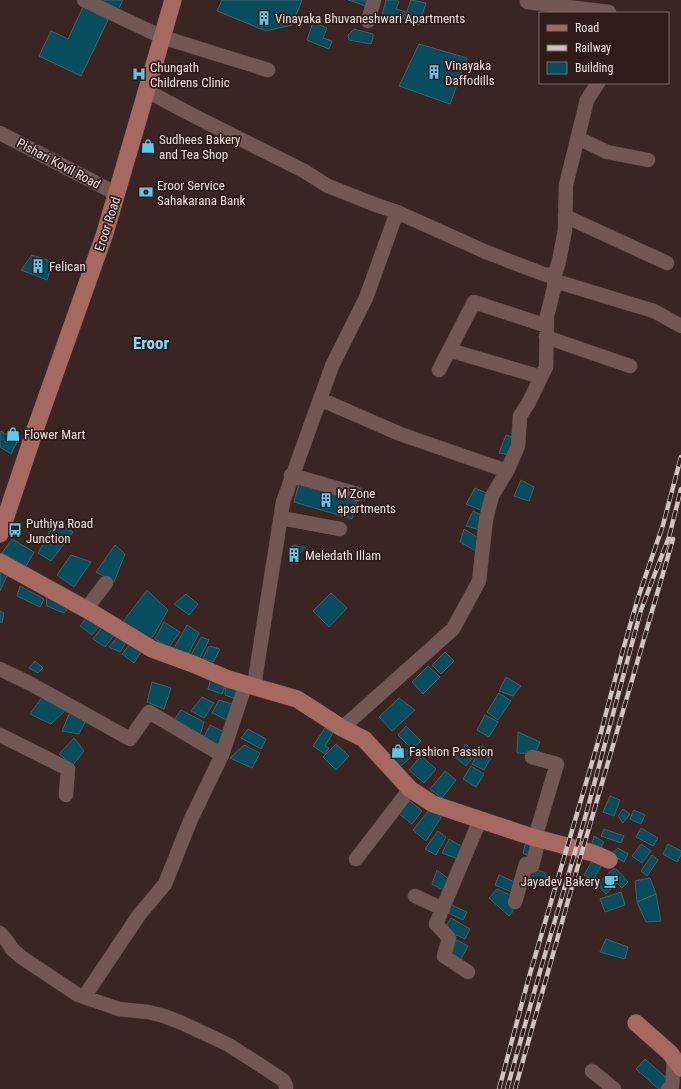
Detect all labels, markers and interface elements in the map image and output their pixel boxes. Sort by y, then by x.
building icon: Vinayaka Bhuvaneshwari Apartments [256,10,272,26]
place label: Vinayaka Bhuvaneshwari Apartments [275,11,465,26]
legend [539,12,669,84]
text: Road [575,21,599,35]
text: Railway [575,41,611,55]
place label: Vinayaka Daffodills [445,58,495,88]
place label: Chungath Childrens Clinic [150,60,230,90]
text: Building [575,61,613,75]
building icon: Vinayaka Daffodills [426,64,442,80]
hospital icon: Chungath Childrens Clinic [131,66,147,82]
place label: Sudhees Bakery and Tea Shop [159,132,241,162]
street label: Pishari Kovil Road [14,135,103,192]
shop icon: Sudhees Bakery and Tea Shop [140,138,156,154]
place label: Eroor Service Sahakarana Bank [157,178,246,208]
bank icon: Eroor Service Sahakarana Bank [138,184,154,200]
street label: Eroor Road [92,195,123,253]
building icon: Felican [30,258,46,274]
place label: Felican [49,259,86,274]
district label: Eroor [133,333,169,353]
shop icon: Flower Mart [5,426,21,442]
place label: Flower Mart [24,427,86,442]
place label: M Zone apartments [337,486,396,516]
building icon: M Zone apartments [318,492,334,508]
place label: Puthiya Road Junction [26,516,93,546]
bus stop icon: Puthiya Road Junction [7,522,23,538]
building icon: Meledath Illam [286,547,302,563]
place label: Meledath Illam [305,548,381,563]
shop icon: Fashion Passion [390,743,406,759]
place label: Fashion Passion [409,744,493,759]
cafe icon: Jayadev Bakery [603,873,619,889]
place label: Jayadev Bakery [520,874,601,889]

